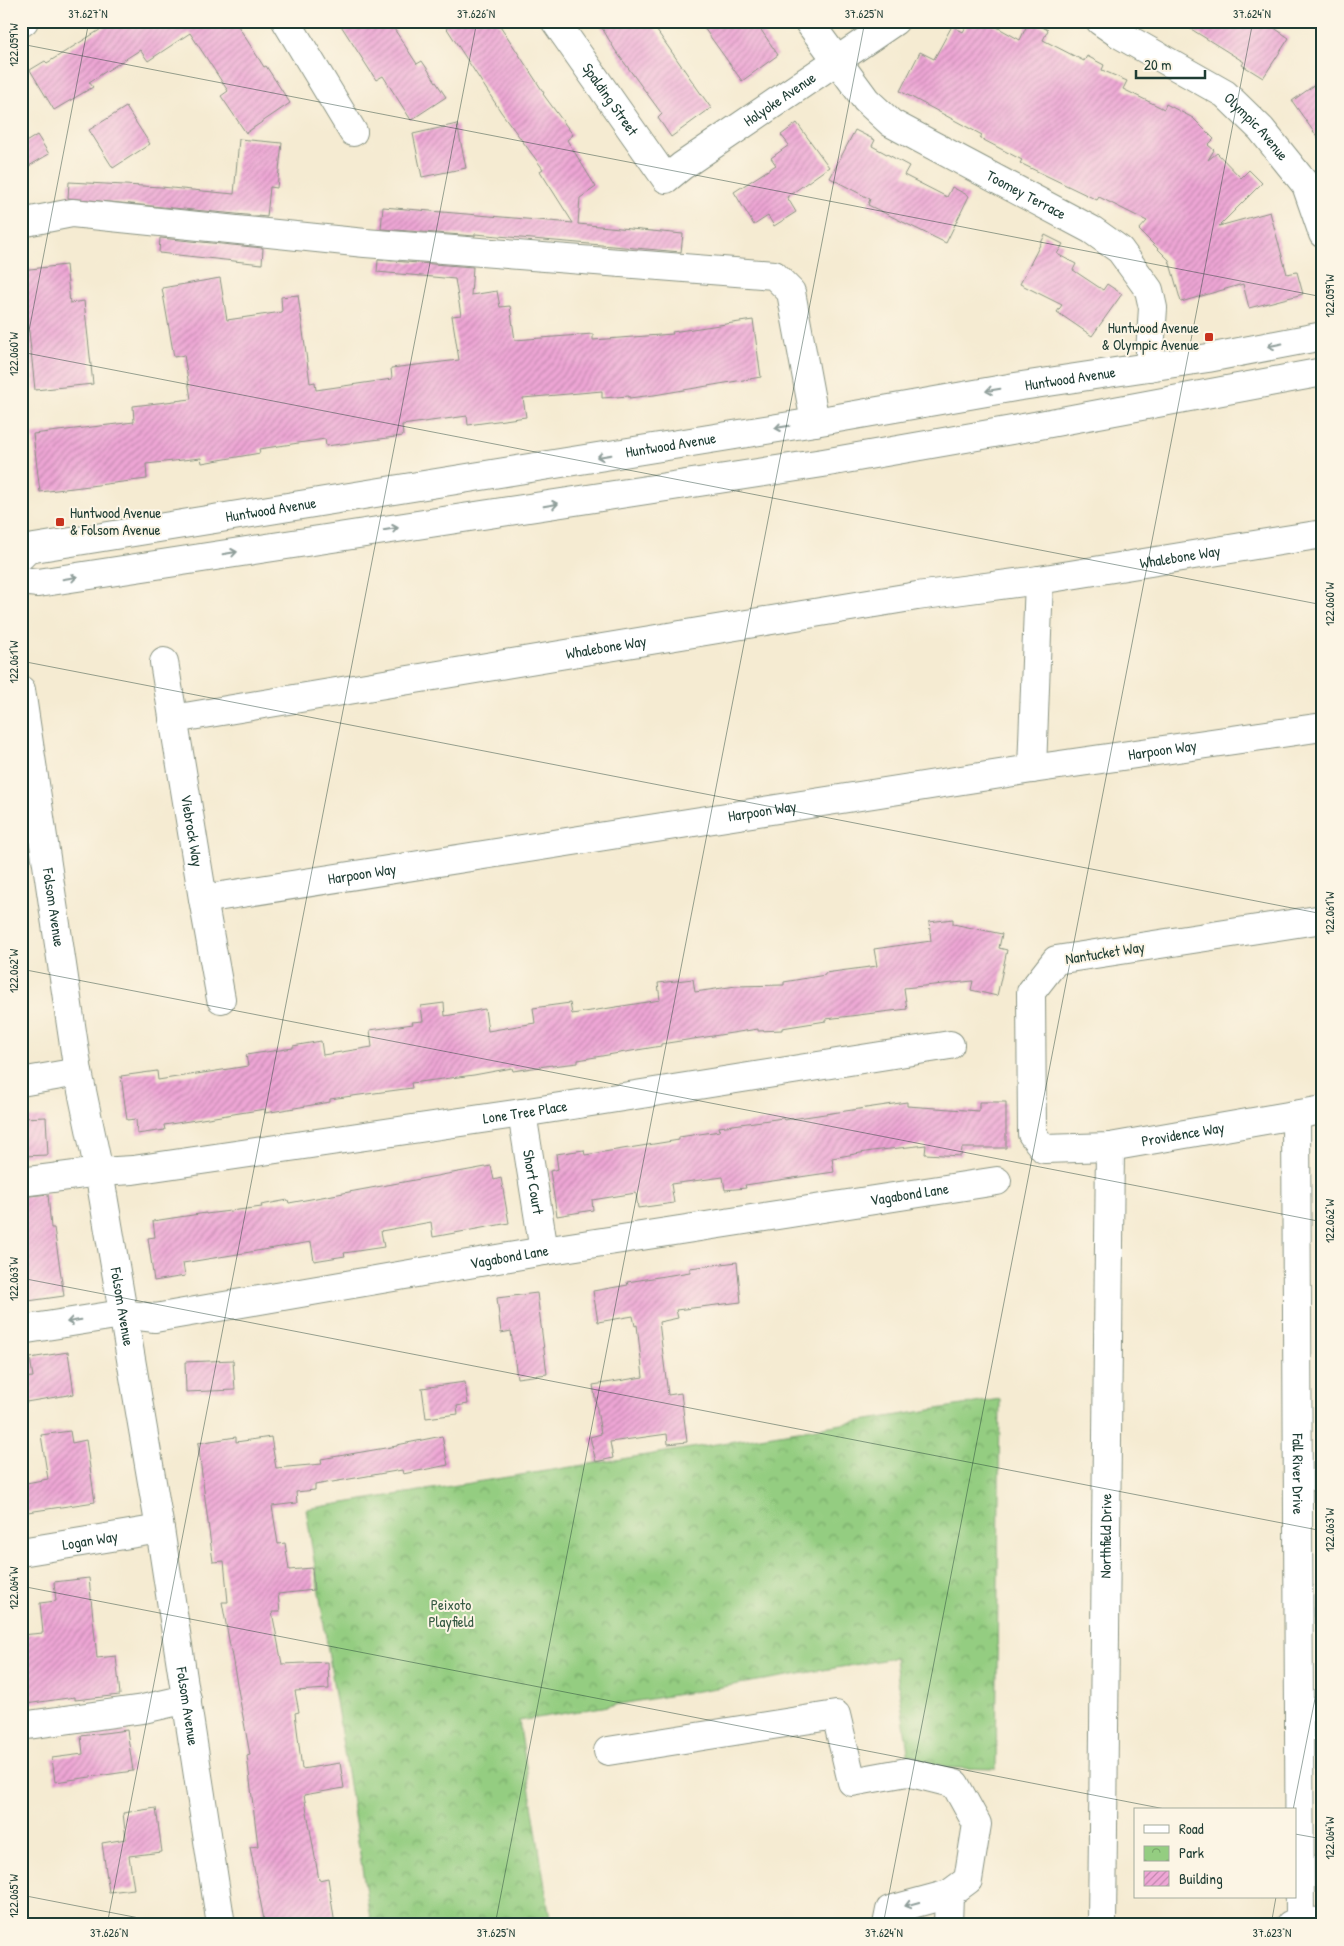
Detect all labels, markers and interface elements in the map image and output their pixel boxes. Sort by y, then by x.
text: 37.627°N [68,5,108,22]
text: 37.626°N [457,5,495,22]
text: 37.625°N [845,5,883,22]
text: 37.624°N [1233,5,1271,22]
text: 122.059°W [5,23,22,67]
scale bar [1136,48,1205,80]
text: 20 m [1144,54,1171,75]
street label: Spalding Street [578,59,644,140]
street label: Holyoke Avenue [739,67,820,131]
street label: Olympic Avenue [1220,88,1293,165]
street label: Toomey Terrace [983,165,1070,224]
text: 122.059°W [1321,274,1338,318]
place label: Huntwood Avenue & Olympic Avenue [1102,317,1199,355]
text: 122.060°W [5,331,22,376]
marker: Huntwood Avenue & Olympic Avenue [1203,331,1215,343]
one-way arrow [1267,341,1283,351]
street label: Huntwood Avenue [1023,361,1117,395]
one-way arrow [986,386,1002,396]
one-way arrow [774,423,790,433]
street label: Huntwood Avenue [624,427,718,462]
one-way arrow [596,451,612,461]
street label: Huntwood Avenue [224,492,318,527]
one-way arrow [543,499,559,509]
place label: Huntwood Avenue & Folsom Avenue [70,502,161,540]
marker: Huntwood Avenue & Folsom Avenue [54,516,66,528]
one-way arrow [382,524,398,534]
street label: Whalebone Way [1138,540,1222,574]
one-way arrow [222,548,238,558]
one-way arrow [61,573,77,583]
text: 122.060°W [1321,581,1338,626]
street label: Whalebone Way [564,630,648,664]
text: 122.061°W [5,640,22,683]
street label: Harpoon Way [1127,734,1198,765]
street label: Viebrock Way [176,793,209,868]
street label: Harpoon Way [726,795,798,827]
street label: Harpoon Way [326,858,398,889]
street label: Folsom Avenue [38,866,70,948]
text: 122.061°W [1321,891,1338,934]
street label: Nantucket Way [1064,936,1146,969]
text: 122.062°W [5,948,22,993]
street label: Lone Tree Place [481,1095,569,1129]
street label: Providence Way [1140,1116,1226,1151]
street label: Short Court [518,1148,549,1217]
street label: Vagabond Lane [868,1178,950,1210]
text: 122.062°W [1321,1198,1338,1243]
street label: Vagabond Lane [468,1239,550,1274]
text: 122.063°W [5,1256,22,1301]
street label: Folsom Avenue [105,1265,140,1347]
one-way arrow [66,1317,82,1327]
street label: Fall River Drive [1288,1432,1309,1515]
street label: Northfield Drive [1095,1493,1116,1579]
text: 122.063°W [1321,1507,1338,1552]
street label: Logan Way [61,1525,119,1555]
text: 122.064°W [5,1566,22,1610]
park label: Peixoto Playfield [428,1594,474,1632]
street label: Folsom Avenue [171,1664,204,1747]
legend [1134,1808,1296,1898]
text: 122.064°W [1321,1816,1338,1860]
text: Road [1179,1818,1204,1839]
text: Park [1179,1842,1204,1863]
text: Building [1179,1868,1223,1889]
text: 122.065°W [5,1874,22,1918]
one-way arrow [905,1900,921,1909]
text: 37.626°N [90,1924,128,1941]
text: 37.625°N [477,1924,515,1941]
text: 37.624°N [865,1924,903,1941]
text: 37.623°N [1253,1924,1291,1941]

